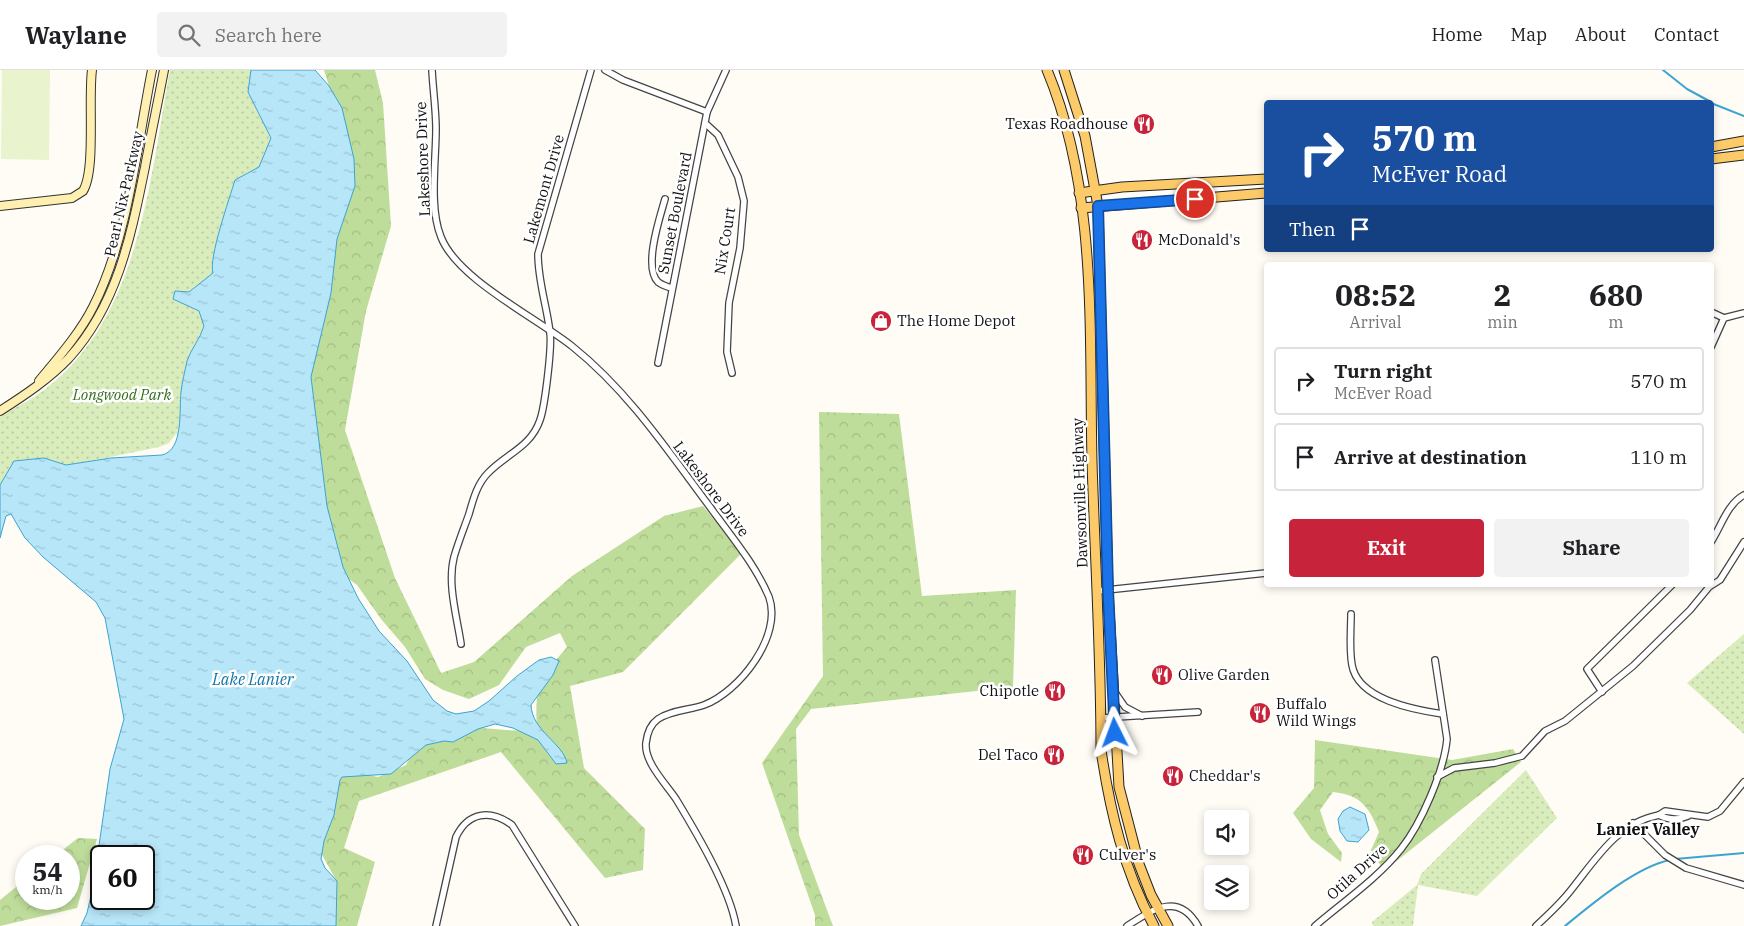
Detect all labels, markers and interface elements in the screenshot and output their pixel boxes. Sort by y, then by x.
search box [157,12,507,57]
text: Waylane [25,19,127,51]
icon: search [175,21,203,49]
text: Search here [215,23,322,47]
text: Home [1431,23,1483,46]
text: Map [1511,23,1547,46]
text: About [1575,23,1626,46]
text: Contact [1654,23,1719,46]
street label: Lakeshore Drive [411,101,434,217]
restaurant icon: Texas Roadhouse [1132,112,1156,136]
place label: Texas Roadhouse [1005,114,1128,133]
text: 570 m [1372,115,1477,161]
icon: right [1289,120,1354,185]
street label: Pearl Nix Parkway [100,129,147,259]
street label: Lakemont Drive [519,132,568,246]
street label: Sunset Boulevard [653,150,696,276]
text: McEver Road [1372,159,1507,188]
pin [1174,178,1216,220]
icon: arrive [1181,185,1209,213]
street label: Nix Court [710,206,739,276]
icon: arrive [1346,215,1374,243]
text: Then [1289,217,1336,241]
restaurant icon: McDonald's [1130,228,1154,252]
place label: McDonald's [1158,230,1240,249]
text: 08:52 [1335,275,1416,314]
text: 2 [1494,275,1512,314]
text: 680 [1589,275,1643,314]
shop icon: The Home Depot [869,309,893,333]
place label: The Home Depot [897,311,1015,330]
text: Arrival [1350,312,1402,332]
text: min [1487,312,1518,332]
text: m [1608,312,1624,332]
text: Turn right [1334,359,1432,383]
icon: right [1291,367,1319,395]
text: 570 m [1630,369,1687,393]
text: McEver Road [1334,383,1432,403]
park label: Longwood Park [72,385,171,404]
street label: Dawsonville Highway [1067,418,1092,568]
street label: Lakeshore Drive [669,437,754,540]
icon: arrive [1291,443,1319,471]
text: Arrive at destination [1334,445,1527,469]
text: 110 m [1630,445,1687,469]
button: Exit [1289,519,1484,577]
button: Share [1494,519,1689,577]
restaurant icon: Olive Garden [1150,663,1174,687]
place label: Olive Garden [1178,665,1270,684]
water label: Lake Lanier [211,669,295,689]
restaurant icon: Chipotle [1043,679,1067,703]
place label: Chipotle [980,681,1039,700]
place label: Buffalo Wild Wings [1276,694,1356,730]
restaurant icon: Buffalo Wild Wings [1248,701,1272,725]
position arrow [1088,706,1140,758]
restaurant icon: Del Taco [1042,743,1066,767]
place label: Del Taco [978,745,1038,764]
restaurant icon: Cheddar's [1161,764,1185,788]
place label: Cheddar's [1189,766,1261,785]
map controls [1204,810,1249,910]
button: sound [1204,810,1249,855]
district label: Lanier Valley [1596,819,1701,839]
street label: Otila Drive [1323,840,1391,904]
restaurant icon: Culver's [1071,843,1095,867]
speed limit sign: 60 [90,845,155,910]
place label: Culver's [1099,845,1156,864]
text: 54 [32,855,63,888]
button: layers [1204,865,1249,910]
text: km/h [32,882,63,897]

